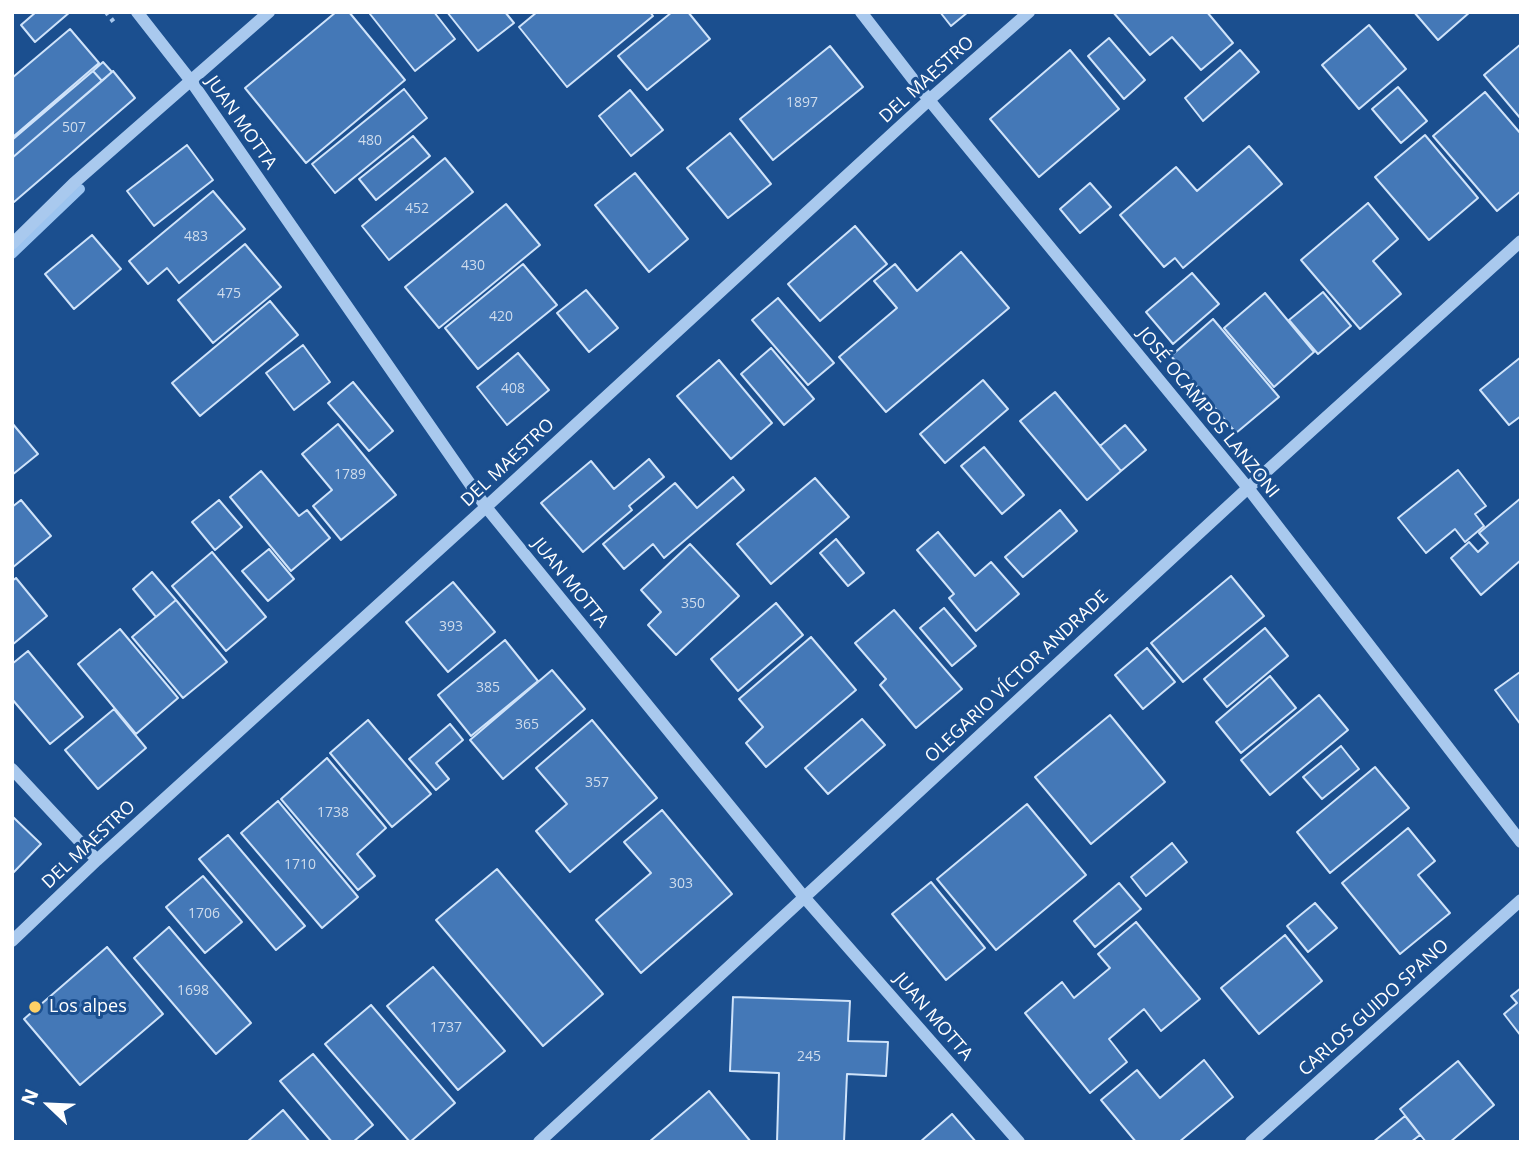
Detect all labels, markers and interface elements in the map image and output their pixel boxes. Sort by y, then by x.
street label: DEL MAESTRO [875,32,979,128]
street label: JUAN MOTTA [201,72,281,174]
house number: 1897 [786,95,818,111]
house number: 507 [62,120,86,136]
house number: 480 [358,133,382,149]
house number: 452 [405,201,429,217]
house number: 483 [184,229,208,245]
house number: 430 [461,258,485,274]
house number: 475 [217,286,241,302]
house number: 420 [489,309,513,325]
street label: JOSÉ OCAMPOS LANZONI [1133,323,1283,503]
house number: 408 [501,381,525,397]
street label: DEL MAESTRO [457,414,559,512]
house number: 1789 [334,467,366,483]
street label: JUAN MOTTA [527,534,613,632]
street label: OLEGARIO VÍCTOR ANDRADE [921,586,1113,768]
house number: 350 [681,596,705,612]
house number: 393 [439,619,463,635]
house number: 385 [476,680,500,696]
house number: 365 [515,717,539,733]
house number: 357 [585,775,609,791]
street label: DEL MAESTRO [38,796,140,894]
house number: 1738 [317,805,349,821]
house number: 1710 [284,857,316,873]
house number: 303 [669,876,693,892]
house number: 1706 [188,906,220,922]
street label: CARLOS GUIDO SPANO [1295,935,1453,1081]
street label: JUAN MOTTA [889,969,977,1065]
house number: 1698 [177,983,209,999]
place label: Los alpes [49,996,127,1018]
marker: Los alpes [27,999,43,1015]
house number: 1737 [430,1020,462,1036]
house number: 245 [797,1049,821,1065]
north arrow [14,1070,84,1140]
text: N [15,1085,45,1109]

